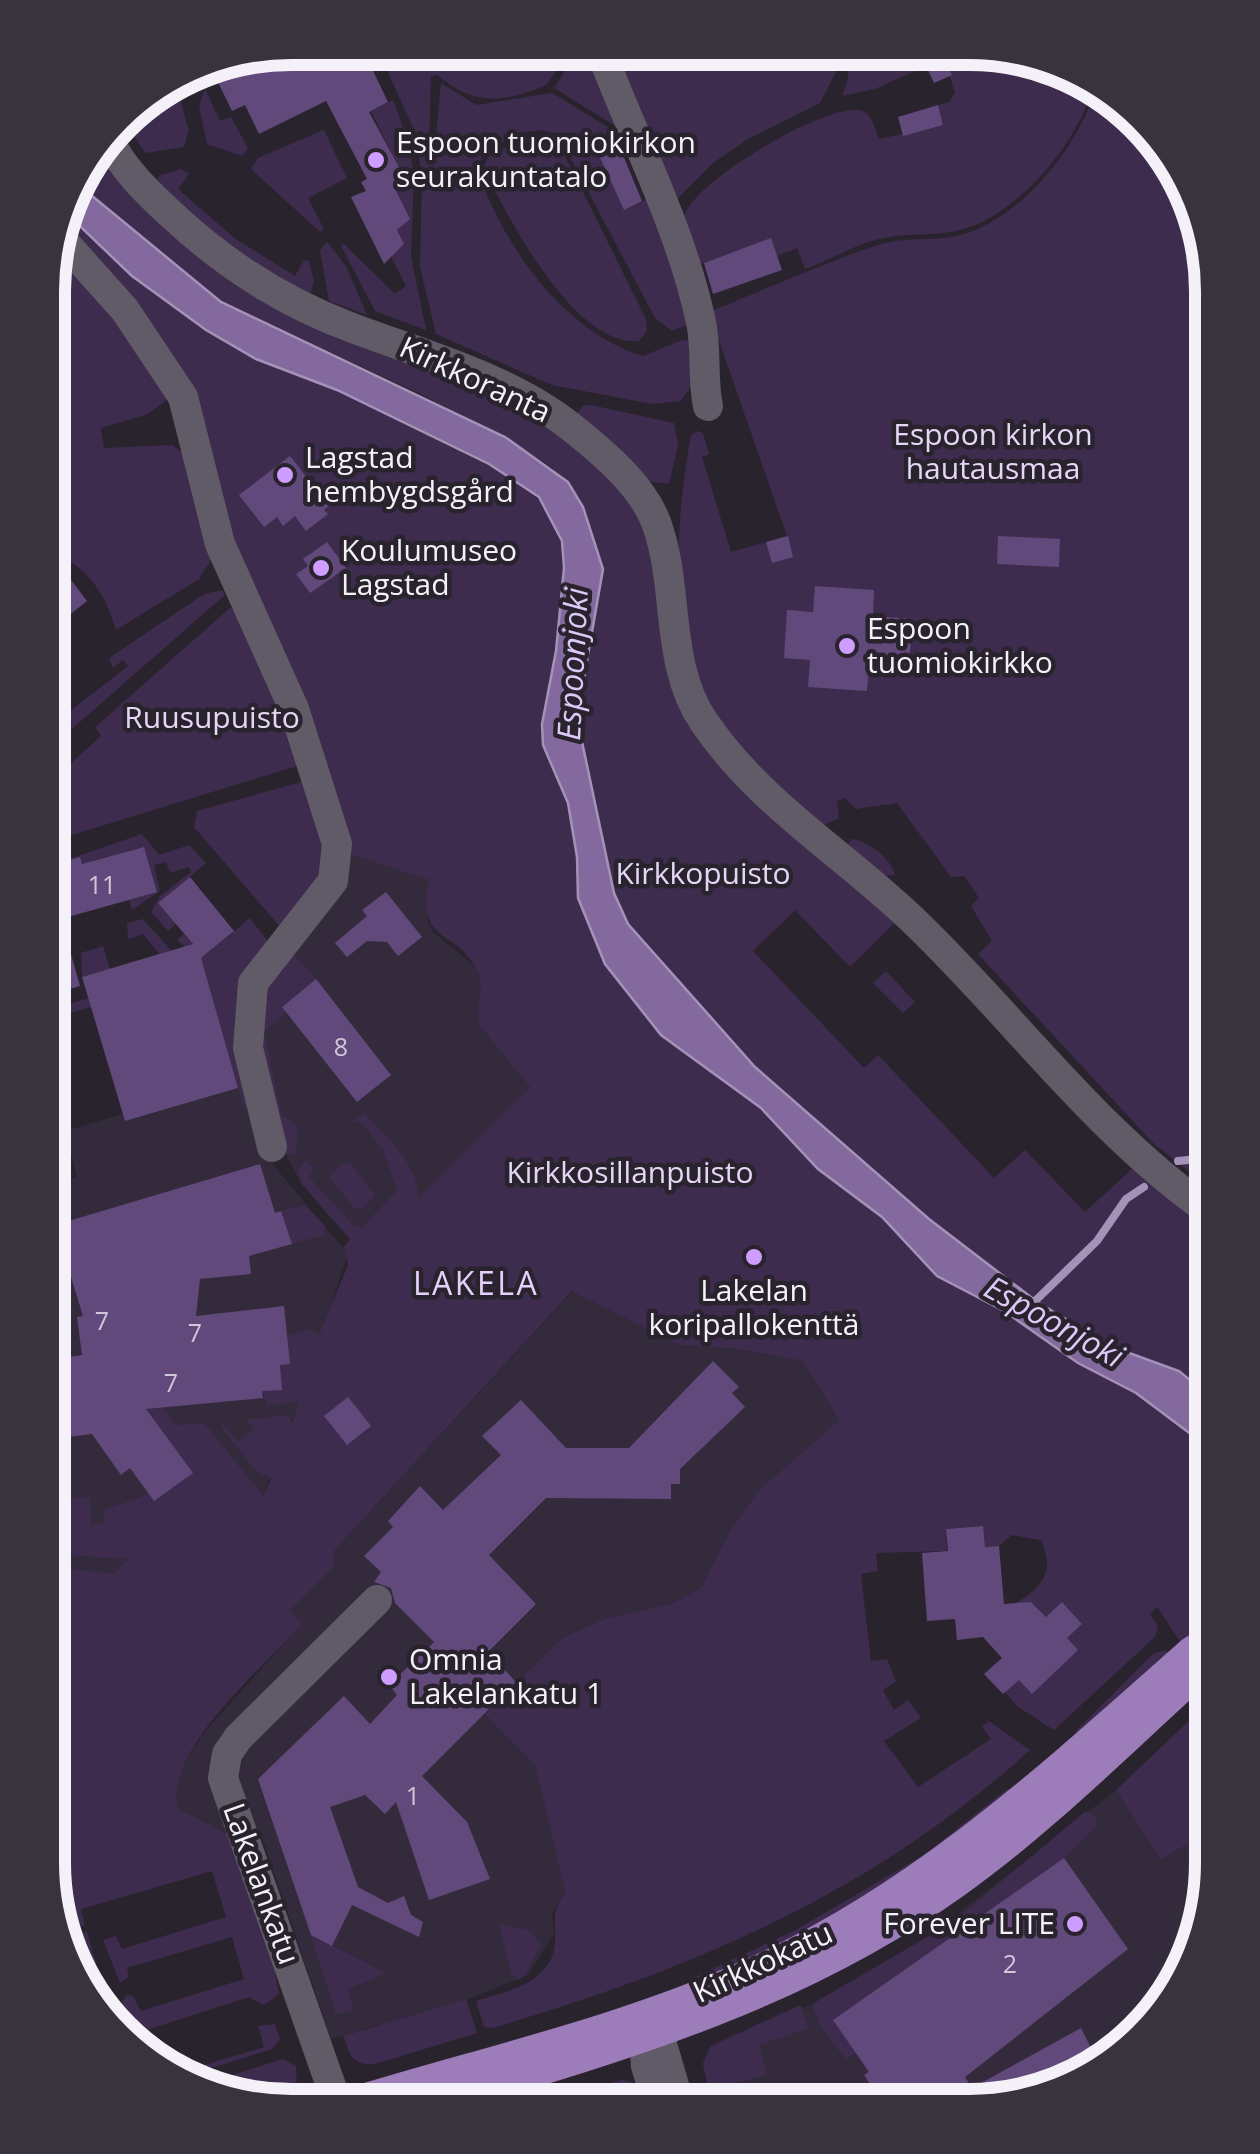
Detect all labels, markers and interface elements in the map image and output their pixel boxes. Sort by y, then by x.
place label: Espoon tuomiokirkon seurakuntatalo [396,121,696,196]
marker: Espoon tuomiokirkon seurakuntatalo [365,149,387,171]
street label: Kirkkoranta [393,326,558,432]
park label: Espoon kirkon hautausmaa [893,413,1093,488]
place label: Lagstad hembygdsgård [305,436,514,511]
marker: Lagstad hembygdsgård [274,464,296,486]
place label: Koulumuseo Lagstad [341,529,517,604]
marker: Koulumuseo Lagstad [310,557,332,579]
water label: Espoonjoki [546,585,597,741]
place label: Espoon tuomiokirkko [867,607,1053,682]
marker: Espoon tuomiokirkko [836,635,858,657]
park label: Ruusupuisto [124,696,300,737]
park label: Kirkkopuisto [615,852,791,893]
house number: 11 [88,867,116,901]
house number: 8 [334,1029,348,1063]
park label: Kirkkosillanpuisto [506,1151,754,1192]
marker: Lakelan koripallokenttä [743,1246,765,1268]
district label: LAKELA [413,1261,539,1304]
water label: Espoonjoki [977,1265,1133,1377]
place label: Lakelan koripallokenttä [649,1269,859,1344]
house number: 7 [95,1303,109,1337]
house number: 7 [188,1315,202,1349]
house number: 7 [164,1365,178,1399]
place label: Omnia Lakelankatu 1 [409,1638,603,1713]
marker: Omnia Lakelankatu 1 [378,1666,400,1688]
house number: 1 [406,1778,420,1812]
street label: Lakelankatu [214,1797,311,1970]
place label: Forever LITE [883,1902,1055,1943]
street label: Kirkkokatu [686,1912,839,2012]
marker: Forever LITE [1064,1913,1086,1935]
house number: 2 [1003,1946,1017,1980]

